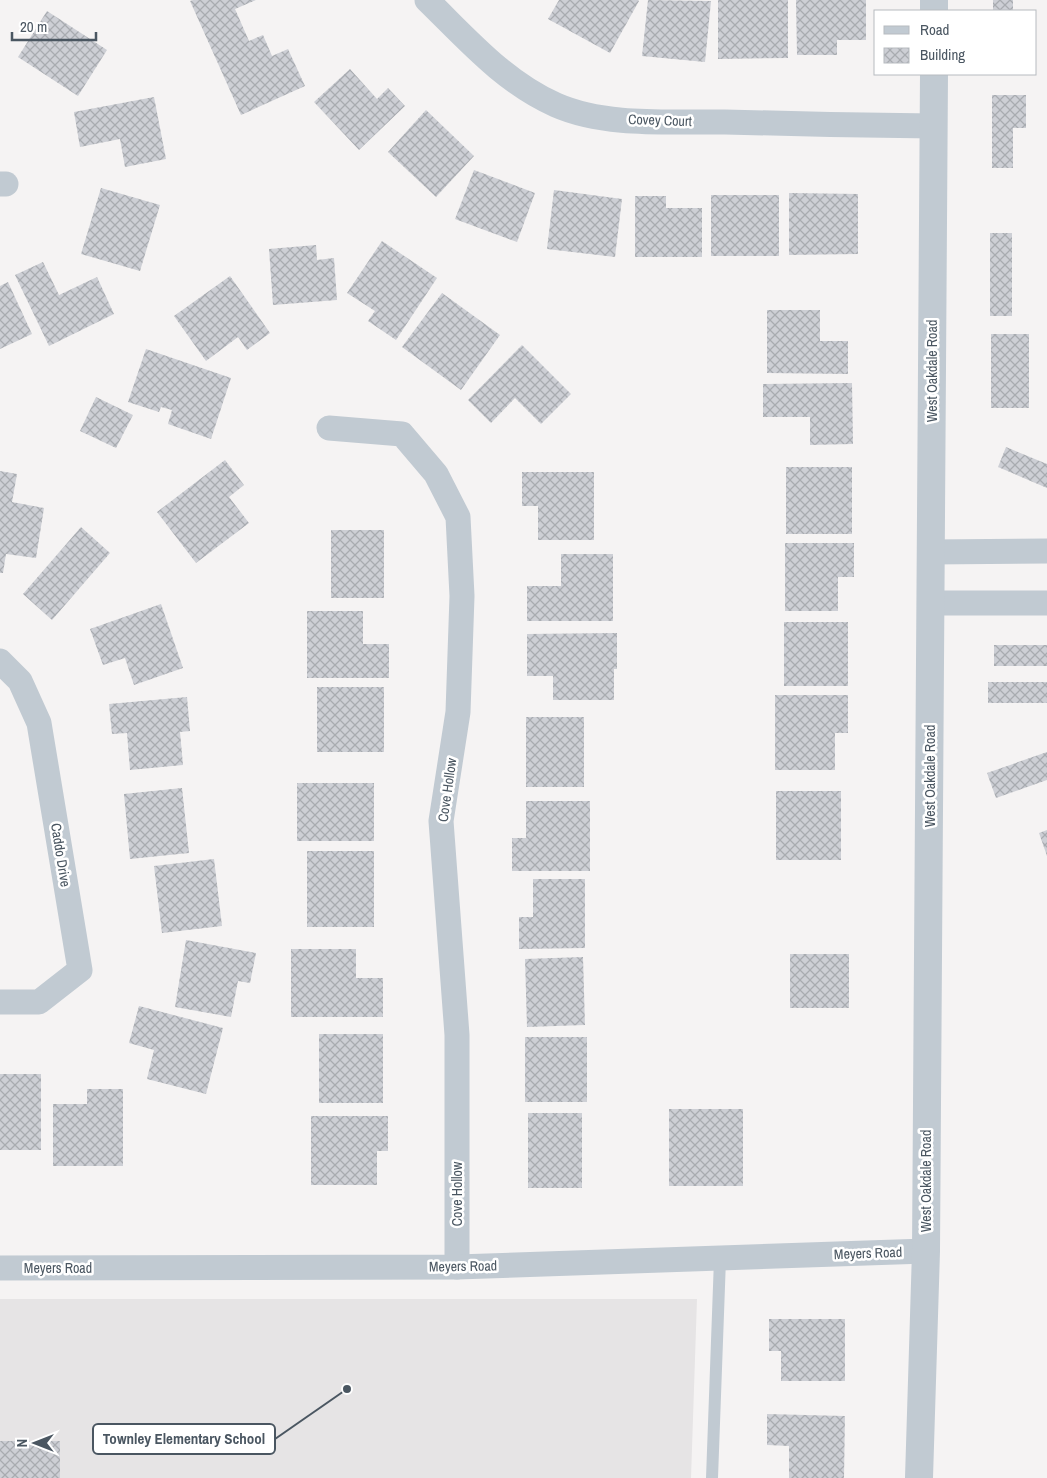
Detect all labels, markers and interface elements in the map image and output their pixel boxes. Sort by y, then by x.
scale bar [12,10,96,42]
legend [874,10,1037,75]
text: 20 m [20,16,47,37]
text: Road [920,19,949,40]
text: Building [920,44,965,65]
street label: Covey Court [628,110,692,130]
street label: West Oakdale Road [923,320,941,422]
street label: West Oakdale Road [921,725,939,827]
street label: Cove Hollow [434,756,460,823]
street label: Caddo Drive [47,822,75,888]
street label: West Oakdale Road [917,1130,935,1232]
street label: Cove Hollow [448,1161,466,1226]
street label: Meyers Road [834,1243,902,1263]
street label: Meyers Road [429,1256,497,1276]
street label: Meyers Road [24,1259,92,1277]
north arrow [10,1418,60,1468]
callout: Townley Elementary School [93,1424,275,1454]
text: Townley Elementary School [103,1428,265,1449]
text: N [13,1439,31,1447]

